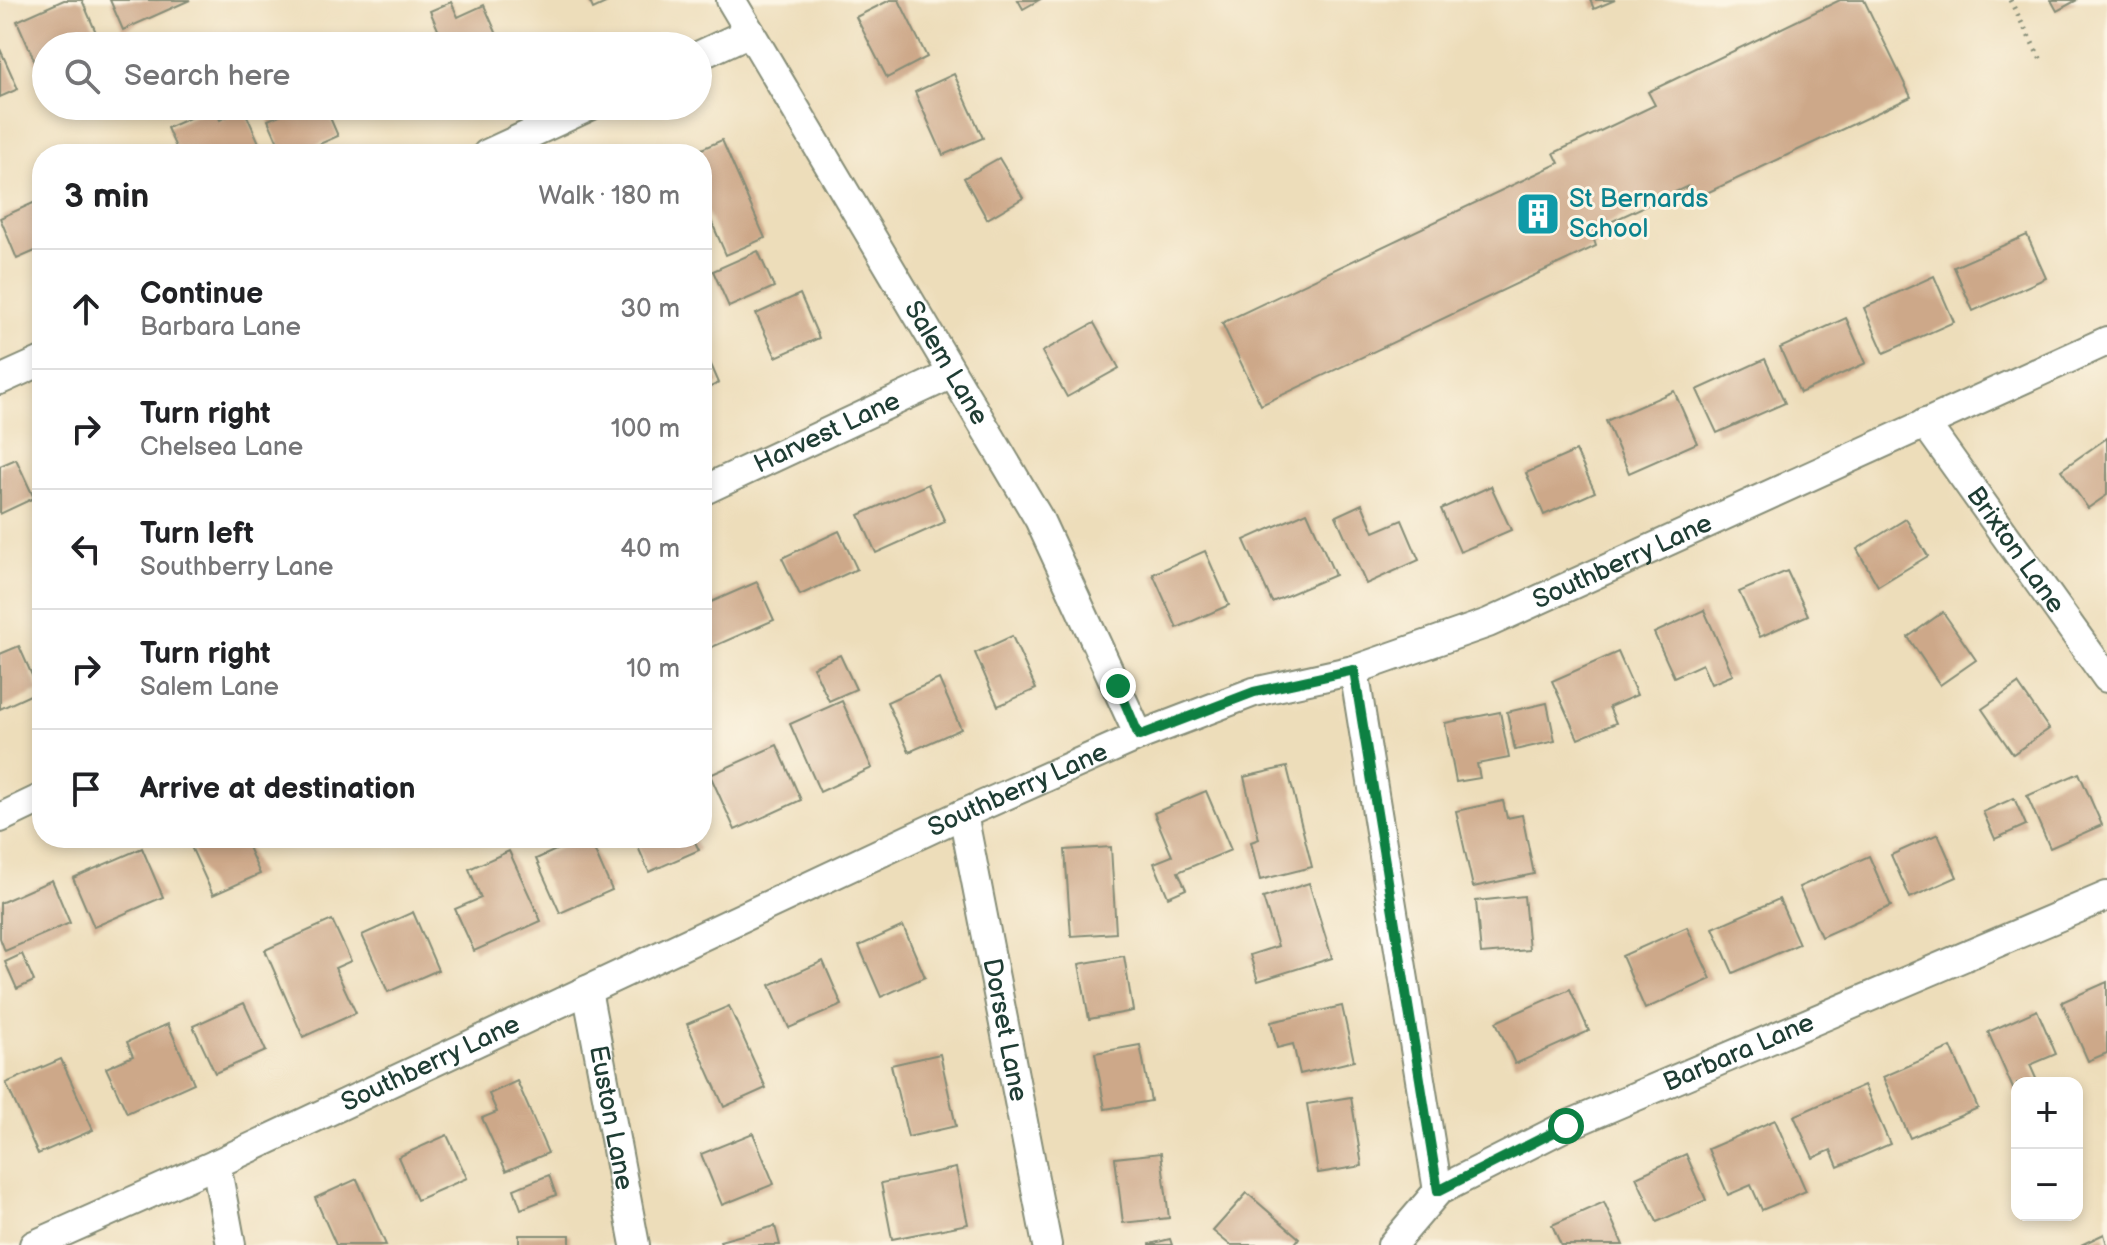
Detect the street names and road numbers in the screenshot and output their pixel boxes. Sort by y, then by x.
street label: Salem Lane [898,295,995,431]
street label: Harvest Lane [749,385,905,480]
street label: Brixton Lane [1960,481,2071,619]
street label: Southberry Lane [1528,507,1717,616]
street label: Southberry Lane [923,736,1112,844]
street label: Dorset Lane [976,956,1034,1104]
street label: Barbara Lane [1658,1007,1819,1098]
street label: Southberry Lane [336,1008,525,1119]
street label: Euston Lane [582,1043,640,1193]

